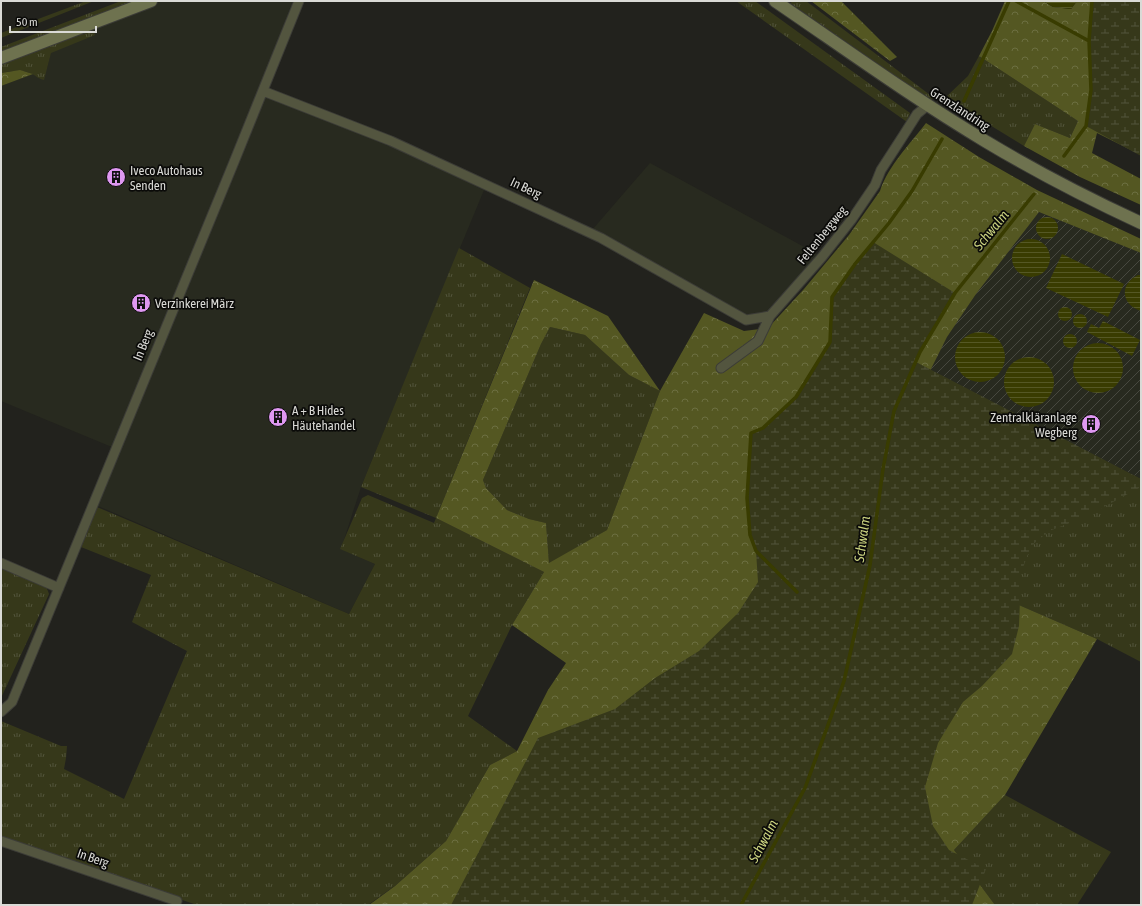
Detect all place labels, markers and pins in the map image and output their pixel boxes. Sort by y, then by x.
place label: Iveco Autohaus Senden [130,163,203,193]
building icon: Iveco Autohaus Senden [105,166,127,188]
building icon: Verzinkerei März [130,292,152,314]
place label: Verzinkerei März [155,296,234,311]
place label: A + B Hides Häutehandel [292,403,356,433]
building icon: A + B Hides Häutehandel [267,406,289,428]
place label: Zentralkläranlage Wegberg [990,410,1077,440]
building icon: Zentralkläranlage Wegberg [1080,413,1102,435]

